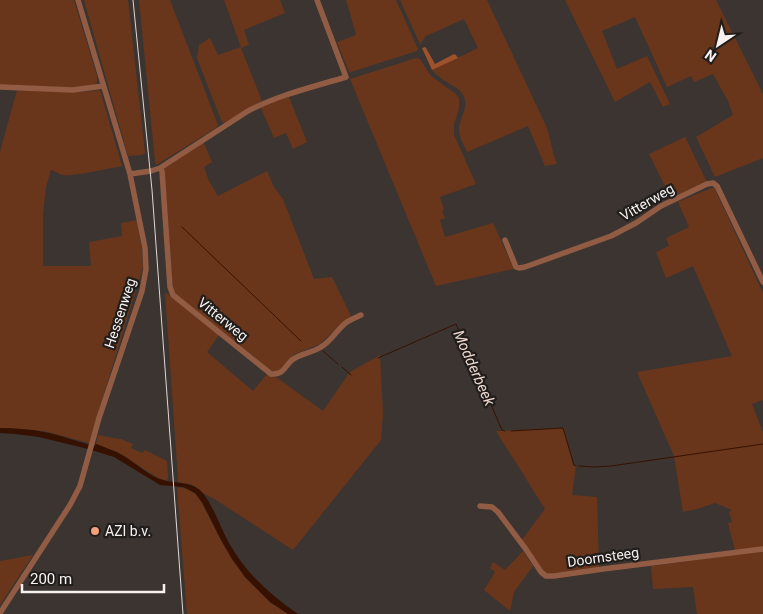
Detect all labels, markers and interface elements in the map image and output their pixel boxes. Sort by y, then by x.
north arrow [693,20,743,70]
text: N [702,46,719,65]
street label: Vitterweg [617,180,677,224]
street label: Hessenweg [101,276,139,350]
street label: Vitterweg [195,294,251,344]
water label: Modderbeek [449,327,499,409]
place label: AZI b.v. [105,523,151,539]
marker: AZI b.v. [89,525,101,537]
street label: Doornsteeg [566,544,640,570]
scale bar [22,562,165,594]
text: 200 m [30,570,72,588]

